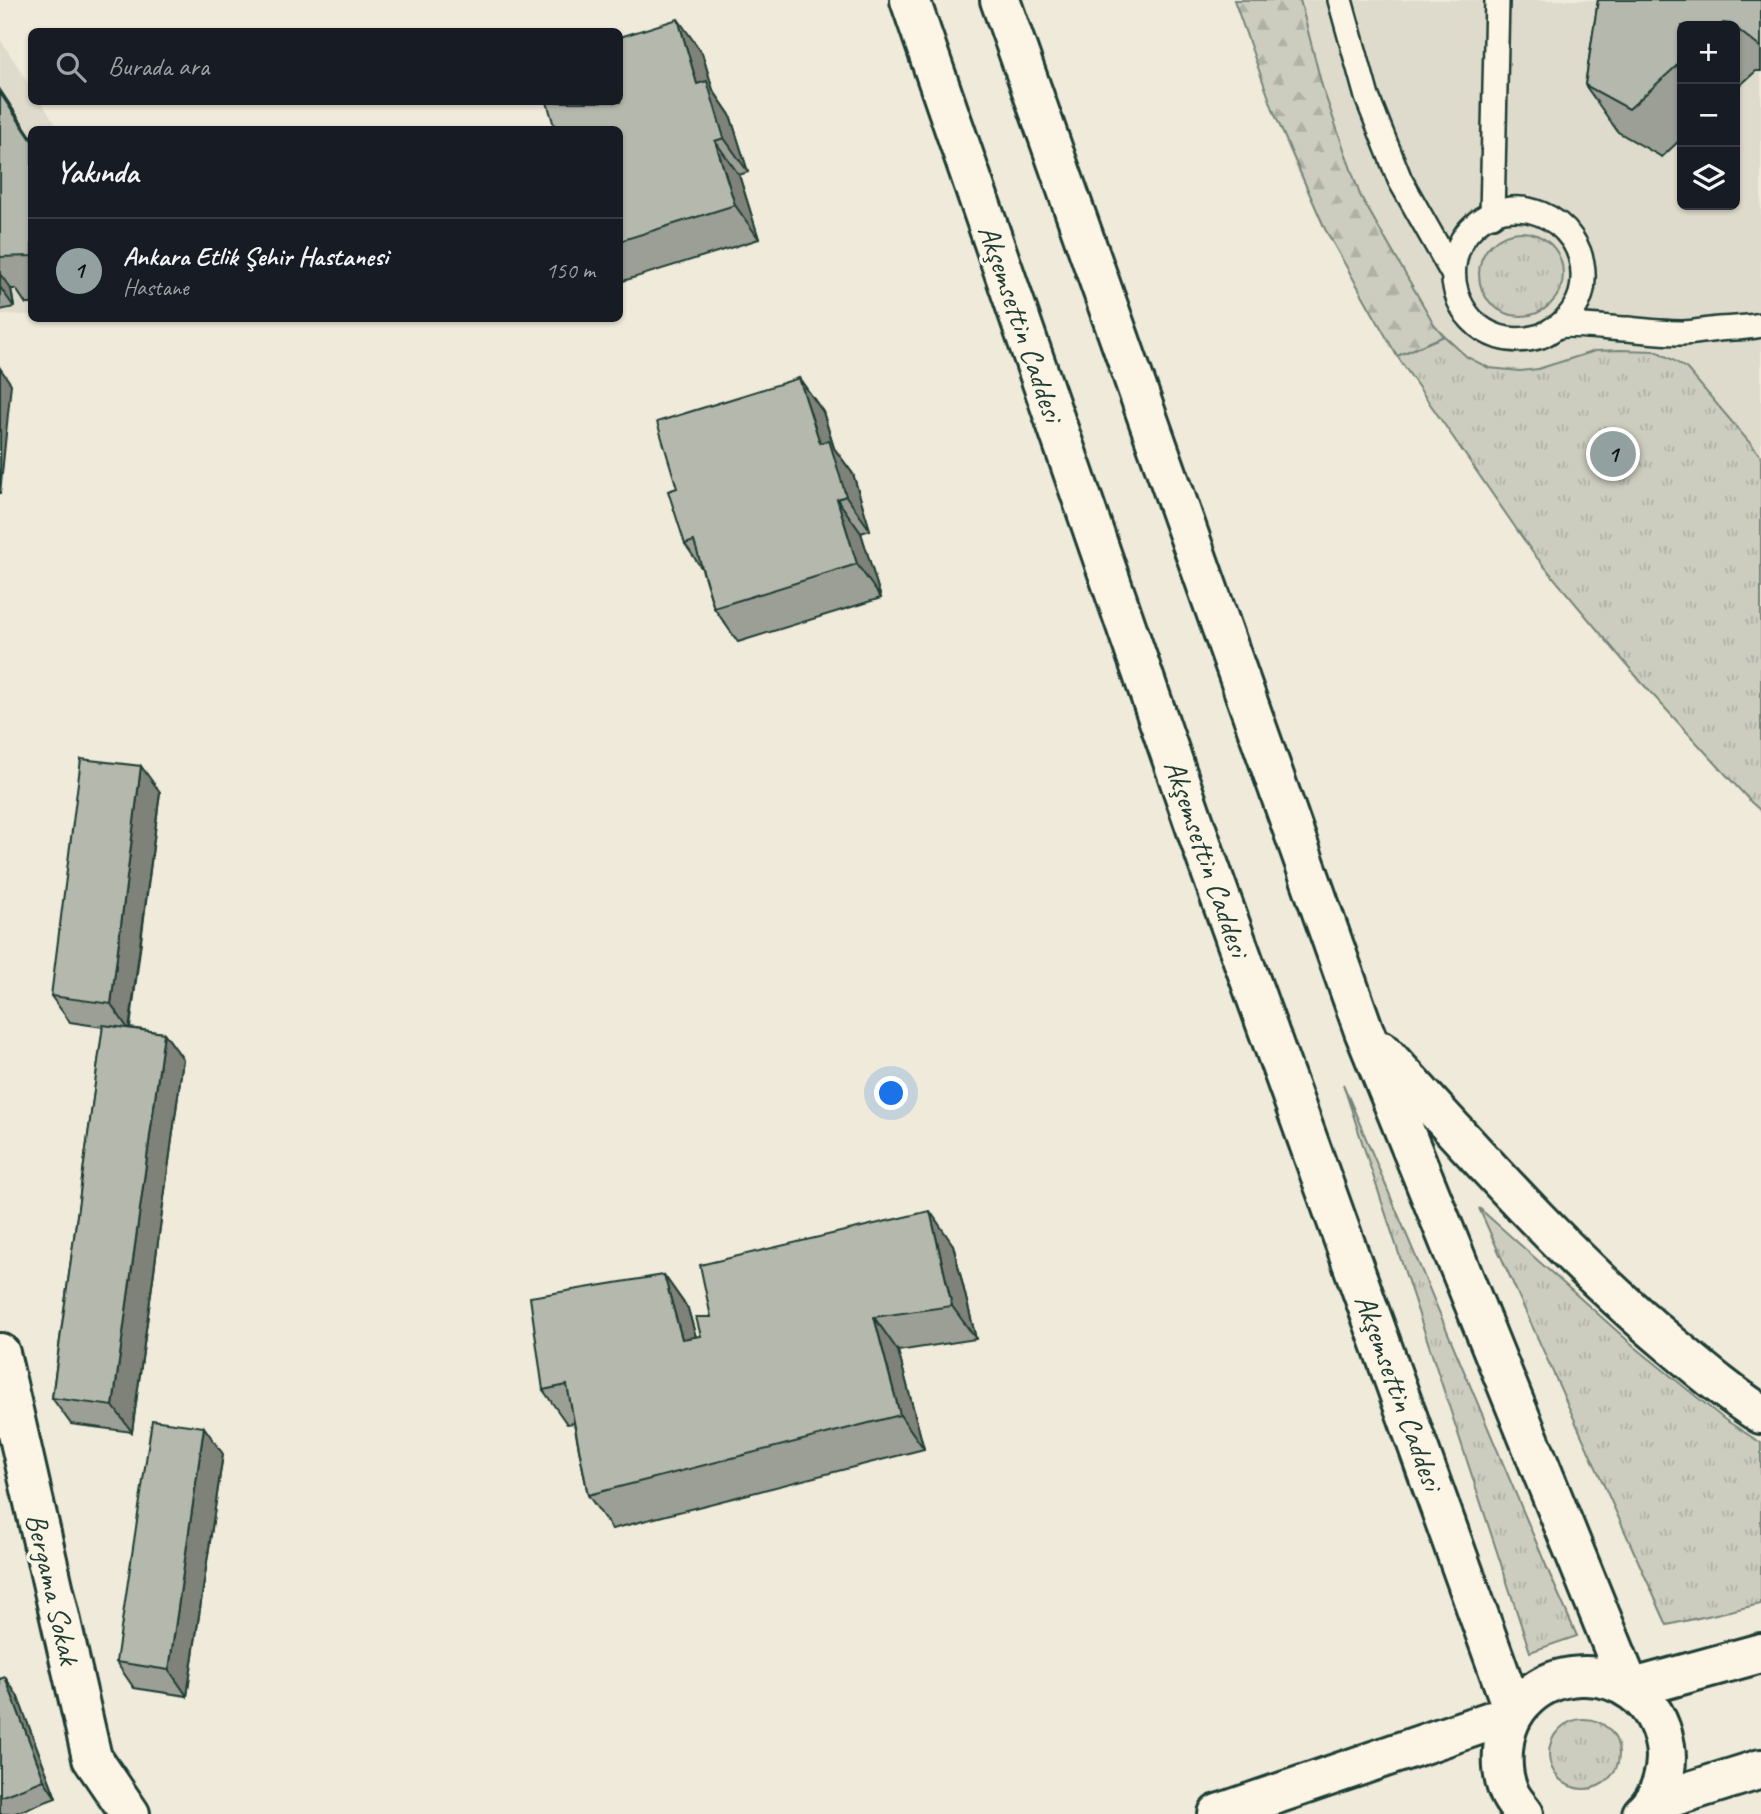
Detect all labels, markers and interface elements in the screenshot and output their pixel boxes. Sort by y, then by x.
map controls [1677,21,1740,210]
button: + [1677,21,1740,84]
search box [28,28,623,105]
icon: search [52,48,90,86]
text: Burada ara [108,50,209,83]
button: − [1677,84,1740,147]
button: layers [1677,147,1740,210]
text: Yakında [56,153,138,191]
street label: Akşemsettin Caddesi [970,220,1074,430]
text: Ankara Etlik Şehir Hastanesi [123,240,388,273]
text: 1 [74,256,84,285]
text: 150 m [546,256,595,285]
text: Hastane [123,273,189,302]
pin: 1 [1590,428,1636,480]
street label: Akşemsettin Caddesi [1156,755,1260,965]
your location [874,1076,908,1110]
street label: Akşemsettin Caddesi [1346,1289,1453,1498]
street label: Bergama Sokak [17,1510,89,1670]

